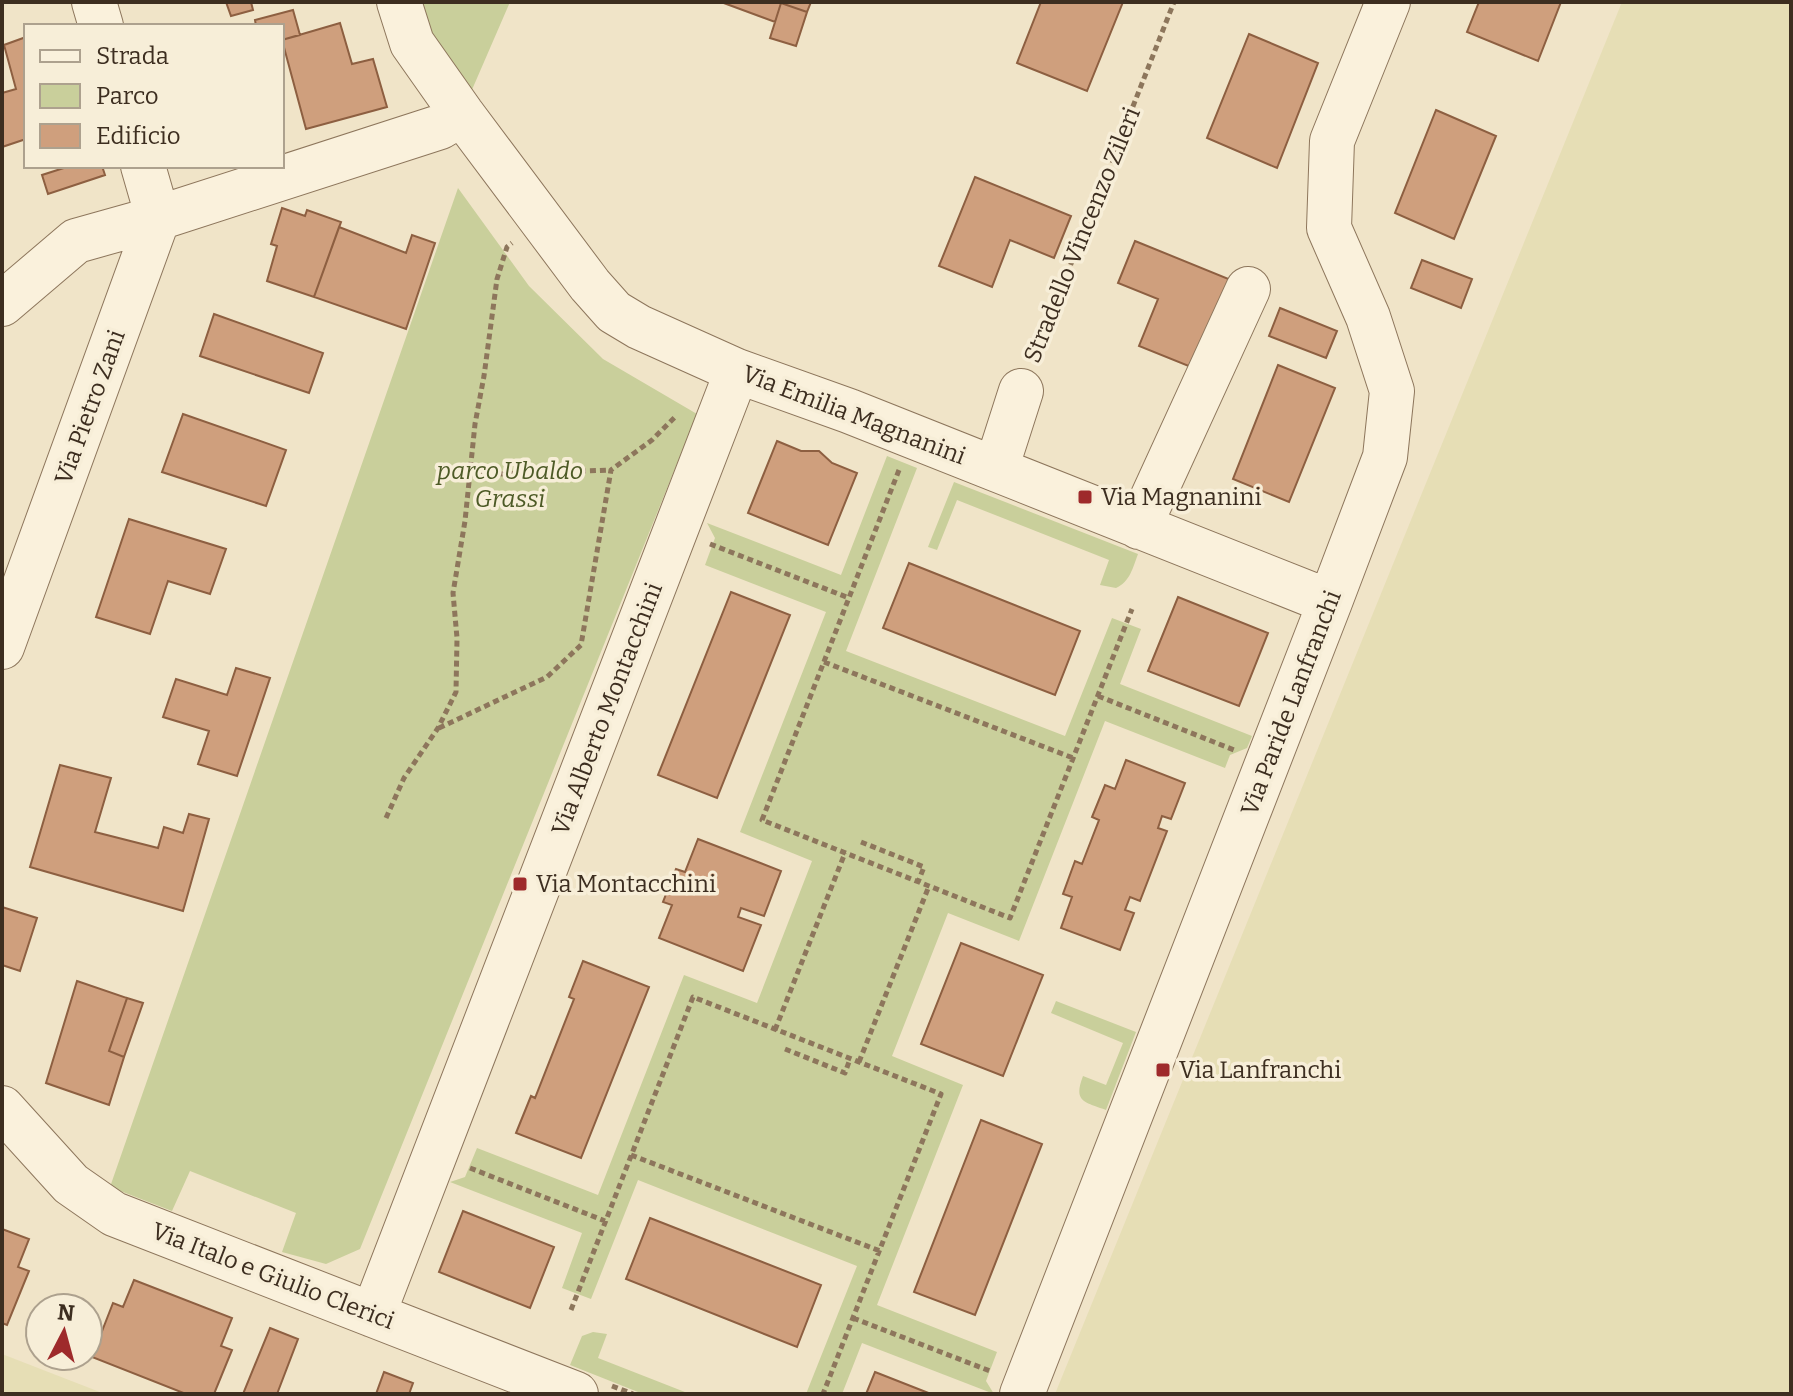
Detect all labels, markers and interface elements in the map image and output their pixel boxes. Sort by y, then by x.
legend [24,24,284,168]
text: Strada [96,42,169,70]
text: Parco [96,82,159,110]
street label: Stradello Vincenzo Zileri [1018,103,1146,367]
text: Edificio [96,122,181,150]
street label: Via Pietro Zani [49,326,131,488]
street label: Via Emilia Magnanini [738,359,970,471]
park label: parco Ubaldo Grassi [435,457,583,513]
place label: Via Magnanini [1101,483,1262,511]
marker: Via Magnanini [1076,488,1094,506]
street label: Via Alberto Montacchini [546,579,668,839]
street label: Via Paride Lanfranchi [1235,587,1347,819]
place label: Via Montacchini [536,870,716,898]
marker: Via Montacchini [511,875,529,893]
place label: Via Lanfranchi [1179,1056,1341,1084]
marker: Via Lanfranchi [1154,1061,1172,1079]
street label: Via Italo e Giulio Clerici [148,1217,398,1335]
north arrow [24,1292,104,1372]
text: N [56,1298,76,1327]

